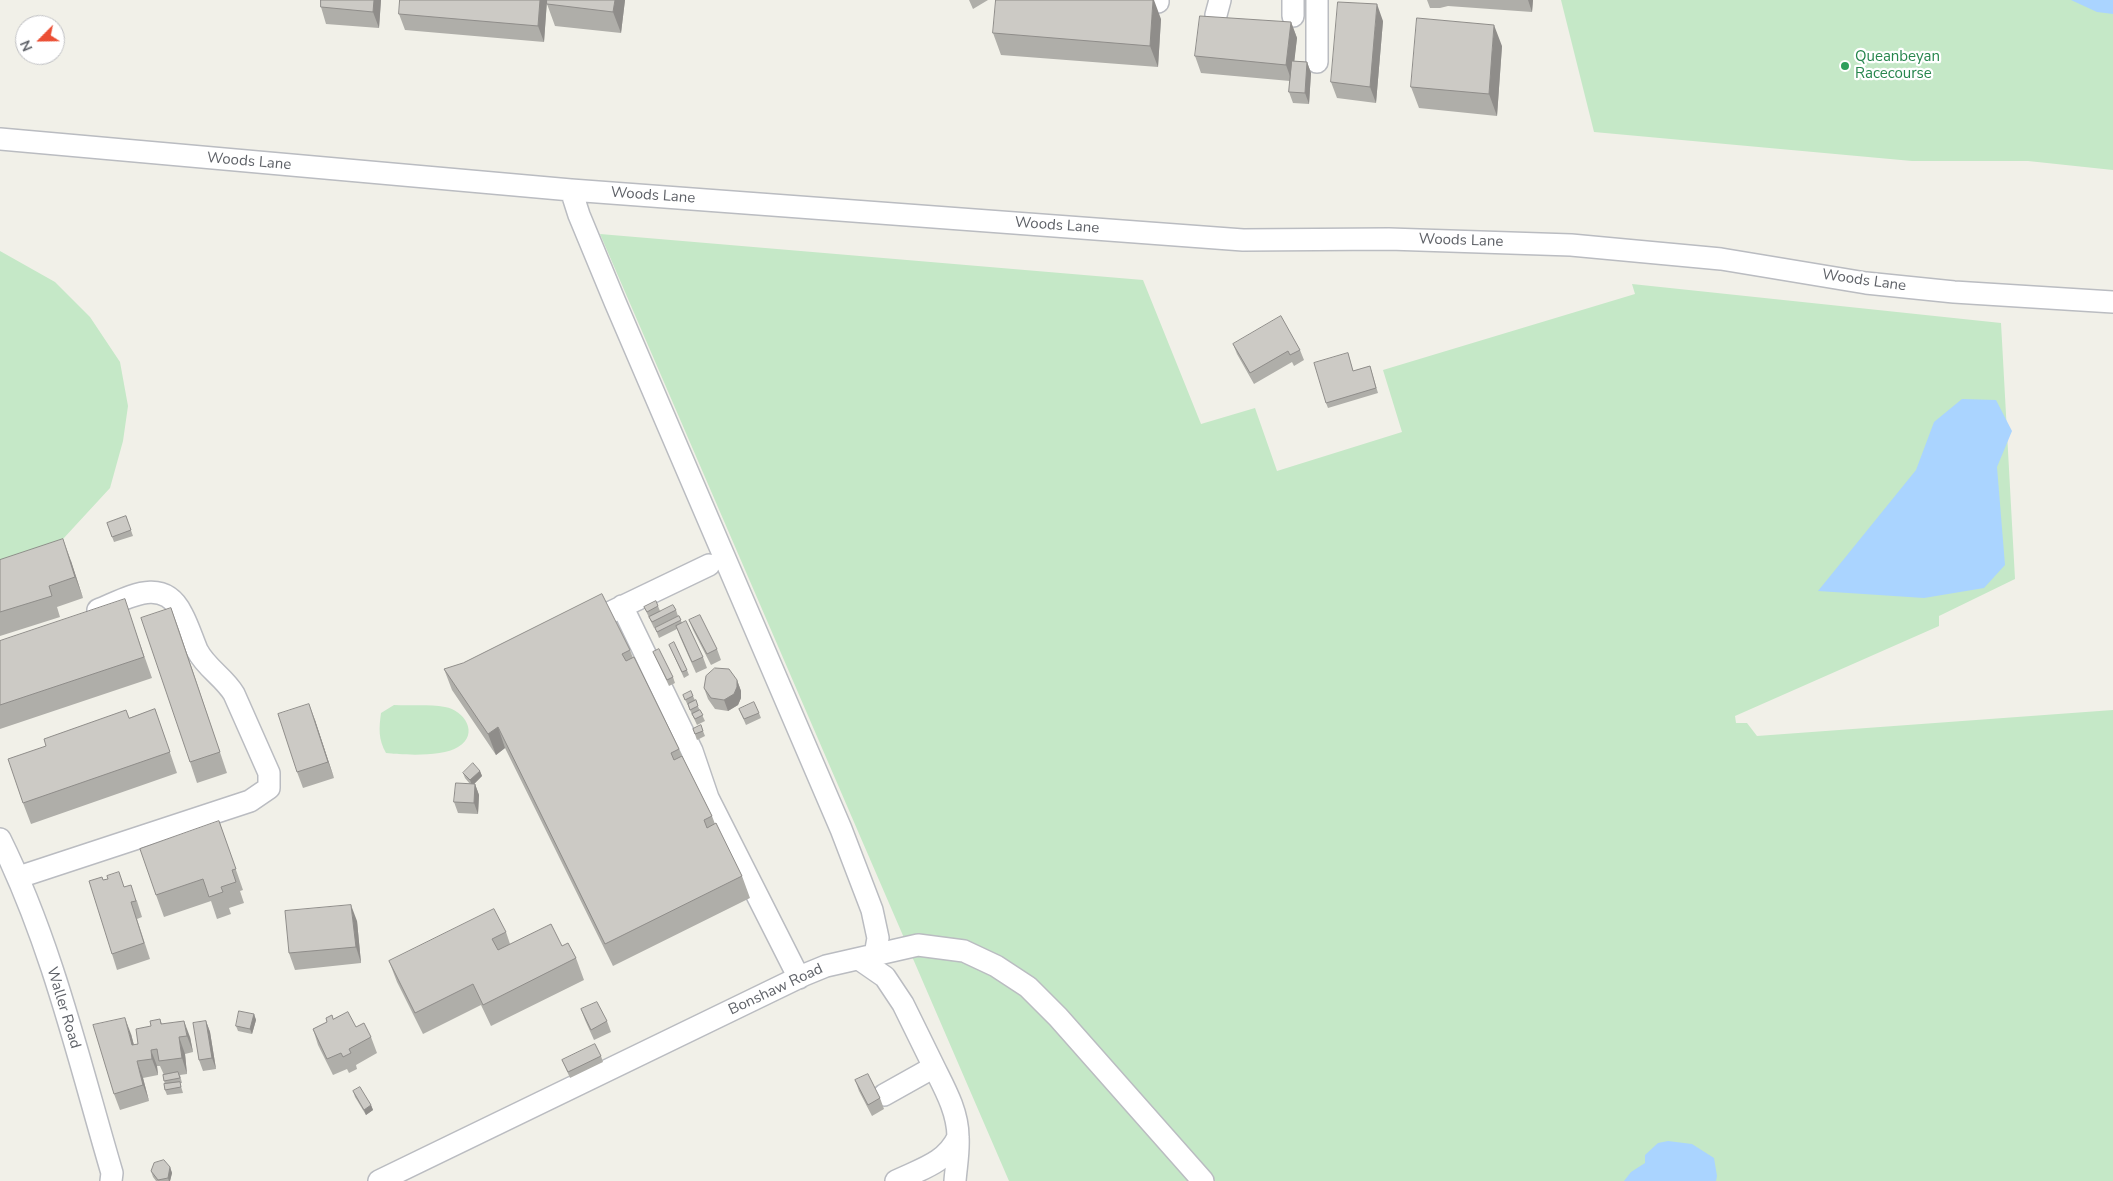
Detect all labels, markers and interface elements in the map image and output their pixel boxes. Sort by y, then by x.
north arrow [15,15,65,65]
text: N [16,37,37,54]
place label: Queanbeyan Racecourse [1855,48,1940,83]
marker: Queanbeyan Racecourse [1839,60,1851,72]
street label: Woods Lane [206,149,292,175]
street label: Woods Lane [610,184,696,208]
street label: Woods Lane [1014,214,1100,238]
street label: Woods Lane [1418,231,1504,251]
street label: Woods Lane [1821,266,1907,296]
street label: Bonshaw Road [726,960,826,1020]
street label: Waller Road [42,965,84,1051]

